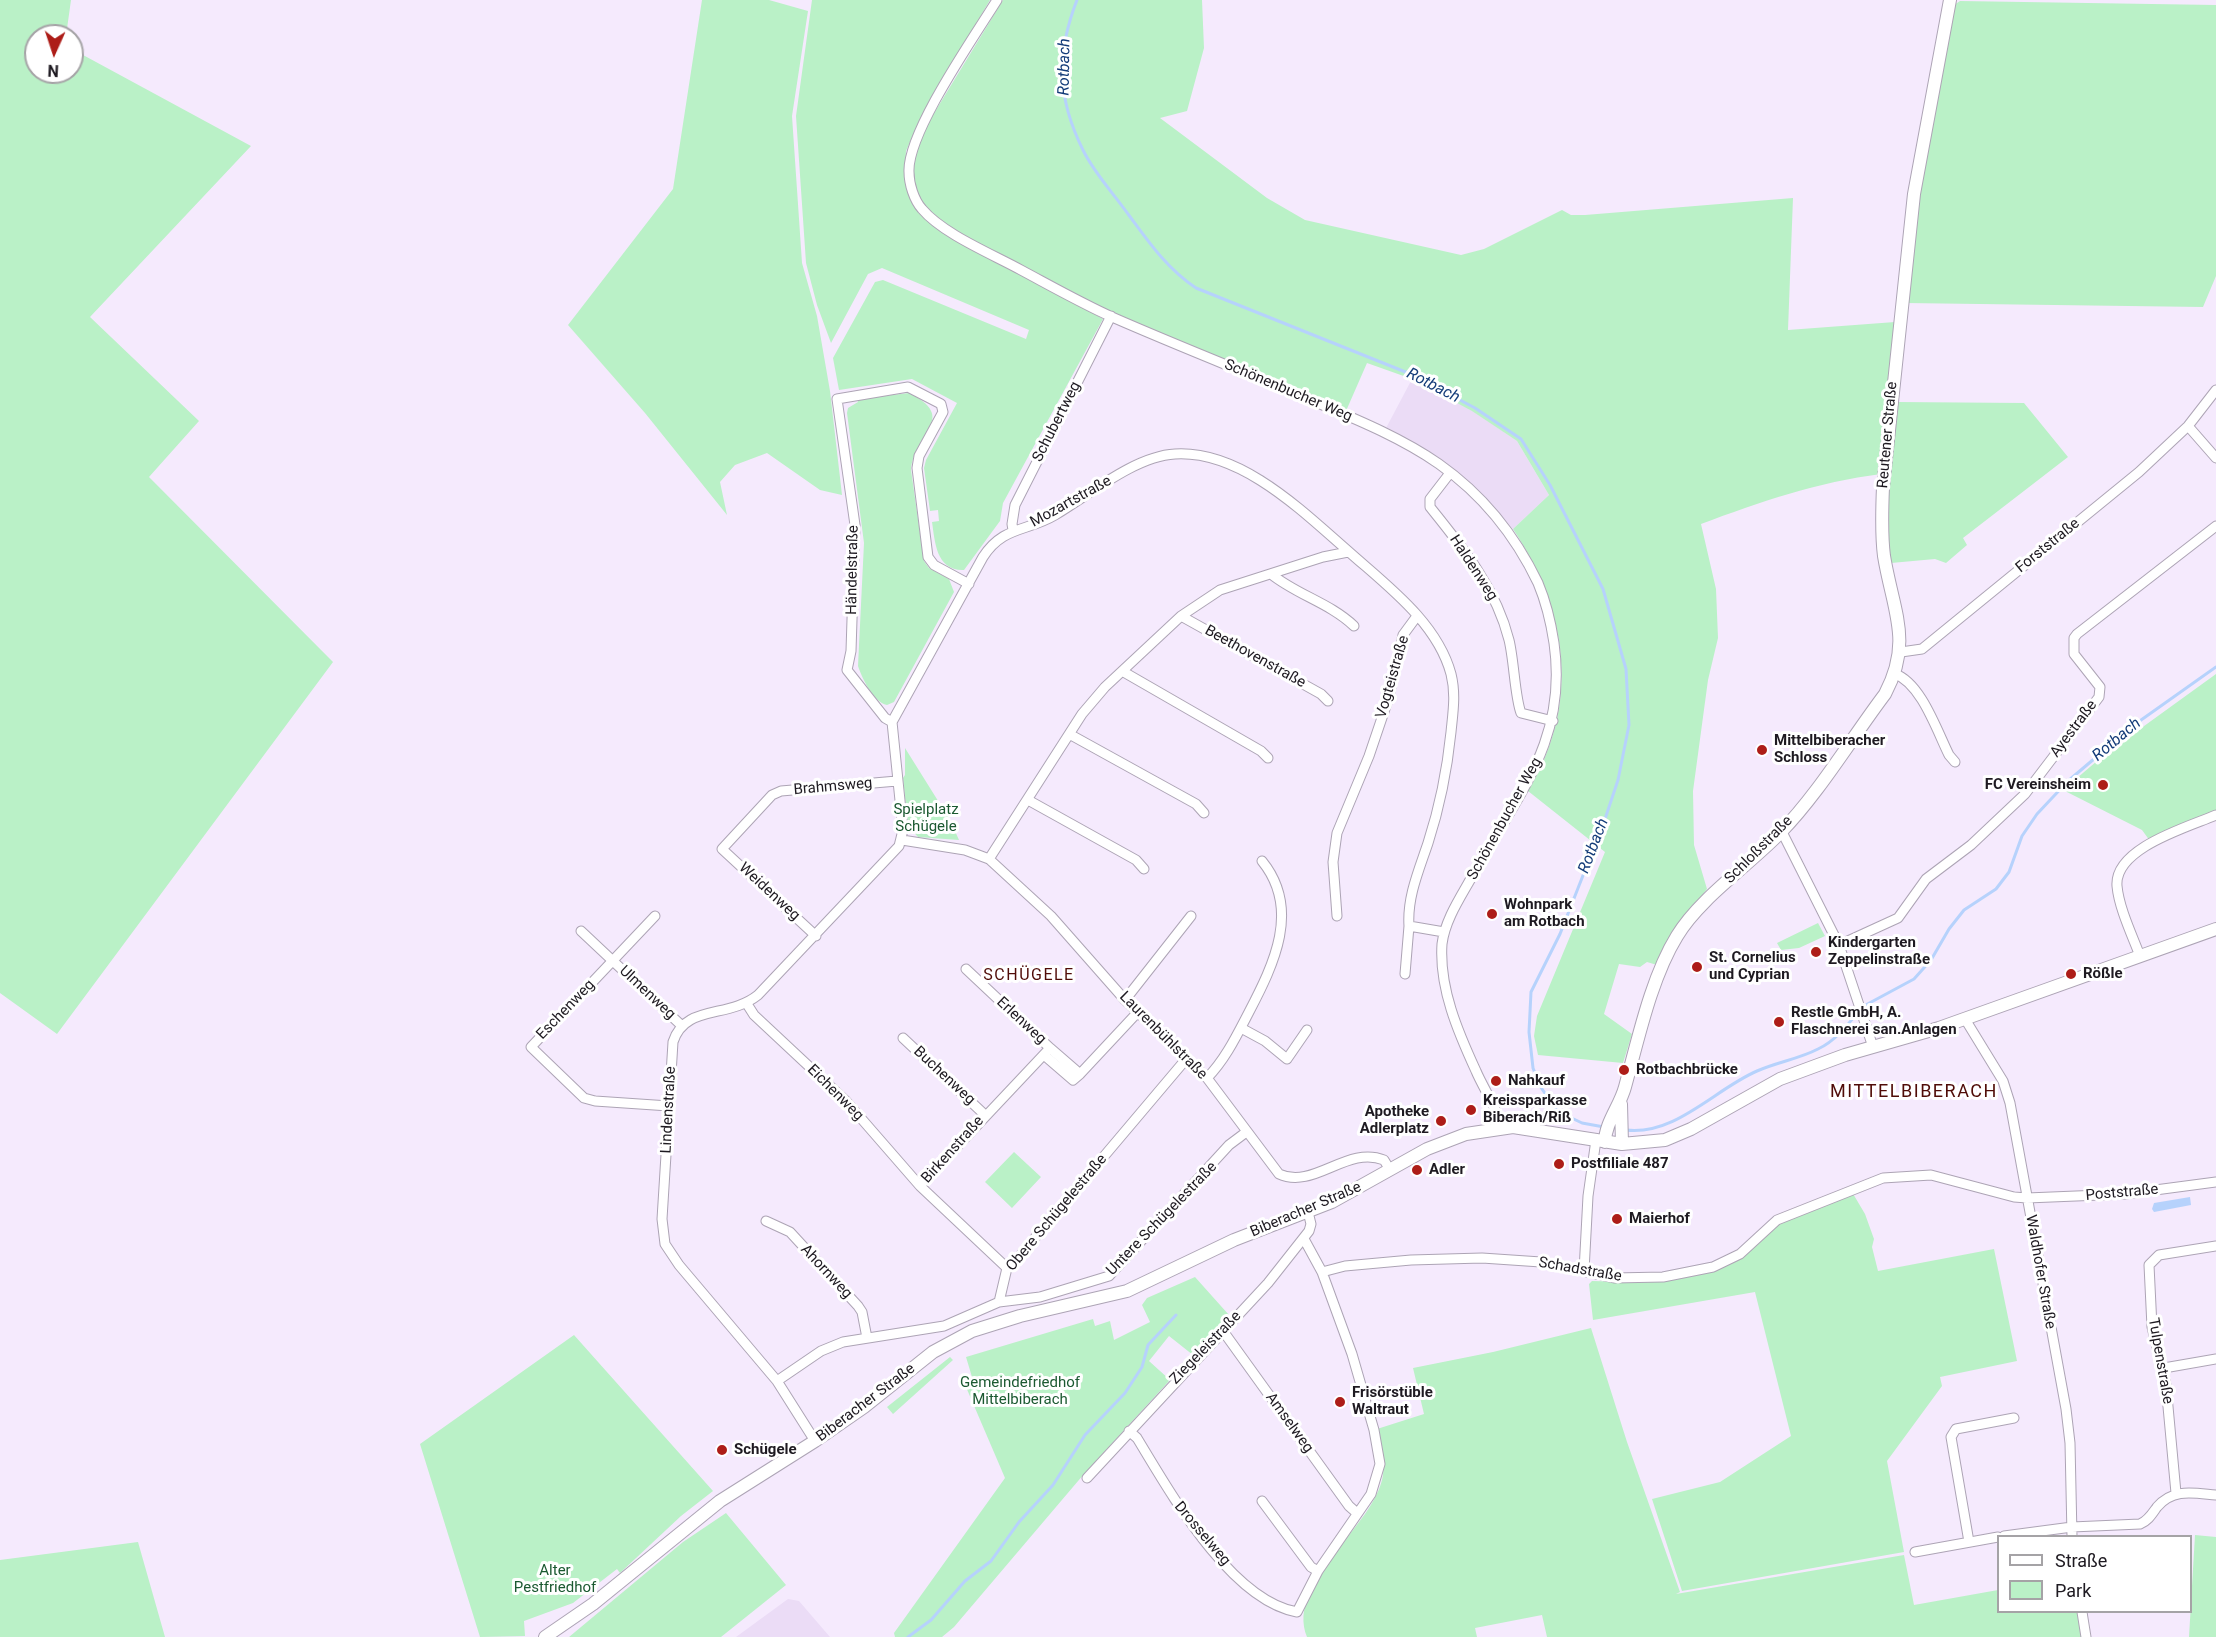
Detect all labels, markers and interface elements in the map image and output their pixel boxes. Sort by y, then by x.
north arrow [24,24,84,84]
water label: Rotbach [1055,38,1075,96]
text: N [47,61,59,80]
street label: Schönenbucher Weg [1221,356,1355,426]
water label: Rotbach [1403,364,1463,408]
street label: Schubertweg [1029,379,1085,465]
street label: Reutener Straße [1874,381,1902,489]
street label: Mozartstraße [1027,472,1115,532]
street label: Forststraße [2012,515,2084,577]
street label: Händelstraße [843,525,863,615]
street label: Haldenweg [1445,532,1501,604]
street label: Beethovenstraße [1201,622,1309,692]
street label: Vogteistraße [1373,634,1413,720]
street label: Ayestraße [2047,697,2101,761]
water label: Rotbach [2089,714,2145,766]
place label: Mittelbiberacher Schloss [1774,732,1885,767]
marker: Mittelbiberacher Schloss [1755,743,1769,757]
street label: Schönenbucher Weg [1464,755,1546,883]
street label: Brahmsweg [793,775,873,799]
place label: FC Vereinsheim [1985,776,2091,794]
marker: FC Vereinsheim [2096,778,2110,792]
park label: Spielplatz Schügele [893,801,959,836]
street label: Schloßstraße [1721,812,1797,888]
water label: Rotbach [1575,816,1613,876]
street label: Weidenweg [735,859,803,925]
place label: Wohnpark am Rotbach [1504,896,1585,931]
marker: Wohnpark am Rotbach [1485,907,1499,921]
place label: Kindergarten Zeppelinstraße [1828,934,1930,969]
marker: Kindergarten Zeppelinstraße [1809,945,1823,959]
place label: St. Cornelius und Cyprian [1709,949,1796,984]
marker: St. Cornelius und Cyprian [1690,960,1704,974]
street label: Ulmenweg [615,962,679,1024]
place label: Rößle [2083,965,2123,983]
district label: SCHÜGELE [983,966,1075,986]
marker: Rößle [2064,967,2078,981]
street label: Eschenweg [533,976,599,1044]
street label: Laurenbühlstraße [1115,988,1211,1084]
street label: Erlenweg [993,994,1049,1048]
place label: Restle GmbH, A. Flaschnerei san.Anlagen [1791,1004,1957,1039]
marker: Restle GmbH, A. Flaschnerei san.Anlagen [1772,1015,1786,1029]
street label: Buchenweg [909,1043,979,1109]
street label: Eichenweg [803,1061,867,1125]
place label: Rotbachbrücke [1636,1061,1738,1079]
marker: Rotbachbrücke [1617,1063,1631,1077]
street label: Lindenstraße [658,1066,680,1154]
place label: Nahkauf [1508,1072,1565,1090]
marker: Nahkauf [1489,1074,1503,1088]
district label: MITTELBIBERACH [1830,1081,1998,1103]
place label: Kreissparkasse Biberach/Riß [1483,1092,1587,1127]
place label: Apotheke Adlerplatz [1360,1103,1429,1138]
marker: Kreissparkasse Biberach/Riß [1464,1103,1478,1117]
street label: Birkenstraße [918,1113,988,1187]
marker: Apotheke Adlerplatz [1434,1114,1448,1128]
street label: Obere Schügelestraße [1003,1151,1111,1275]
place label: Postfiliale 487 [1571,1155,1669,1173]
marker: Postfiliale 487 [1552,1157,1566,1171]
street label: Untere Schügelestraße [1103,1158,1221,1280]
place label: Adler [1429,1161,1465,1179]
marker: Adler [1410,1163,1424,1177]
street label: Biberacher Straße [1248,1179,1364,1241]
street label: Poststraße [2085,1181,2159,1205]
place label: Maierhof [1629,1210,1690,1228]
marker: Maierhof [1610,1212,1624,1226]
street label: Waldhofer Straße [2021,1214,2059,1330]
street label: Ahornweg [796,1241,856,1303]
street label: Schadstraße [1537,1254,1623,1286]
street label: Ziegeleistraße [1167,1308,1245,1388]
street label: Tulpenstraße [2144,1316,2176,1406]
street label: Biberacher Straße [813,1360,919,1446]
park label: Gemeindefriedhof Mittelbiberach [960,1374,1080,1409]
place label: Frisörstüble Waltraut [1352,1384,1433,1419]
street label: Amselweg [1261,1389,1317,1457]
marker: Frisörstüble Waltraut [1333,1395,1347,1409]
place label: Schügele [734,1441,797,1459]
marker: Schügele [715,1443,729,1457]
street label: Drosselweg [1170,1498,1234,1570]
legend [1997,1535,2192,1613]
text: Straße [2055,1550,2107,1571]
park label: Alter Pestfriedhof [514,1562,596,1597]
text: Park [2055,1580,2091,1601]

